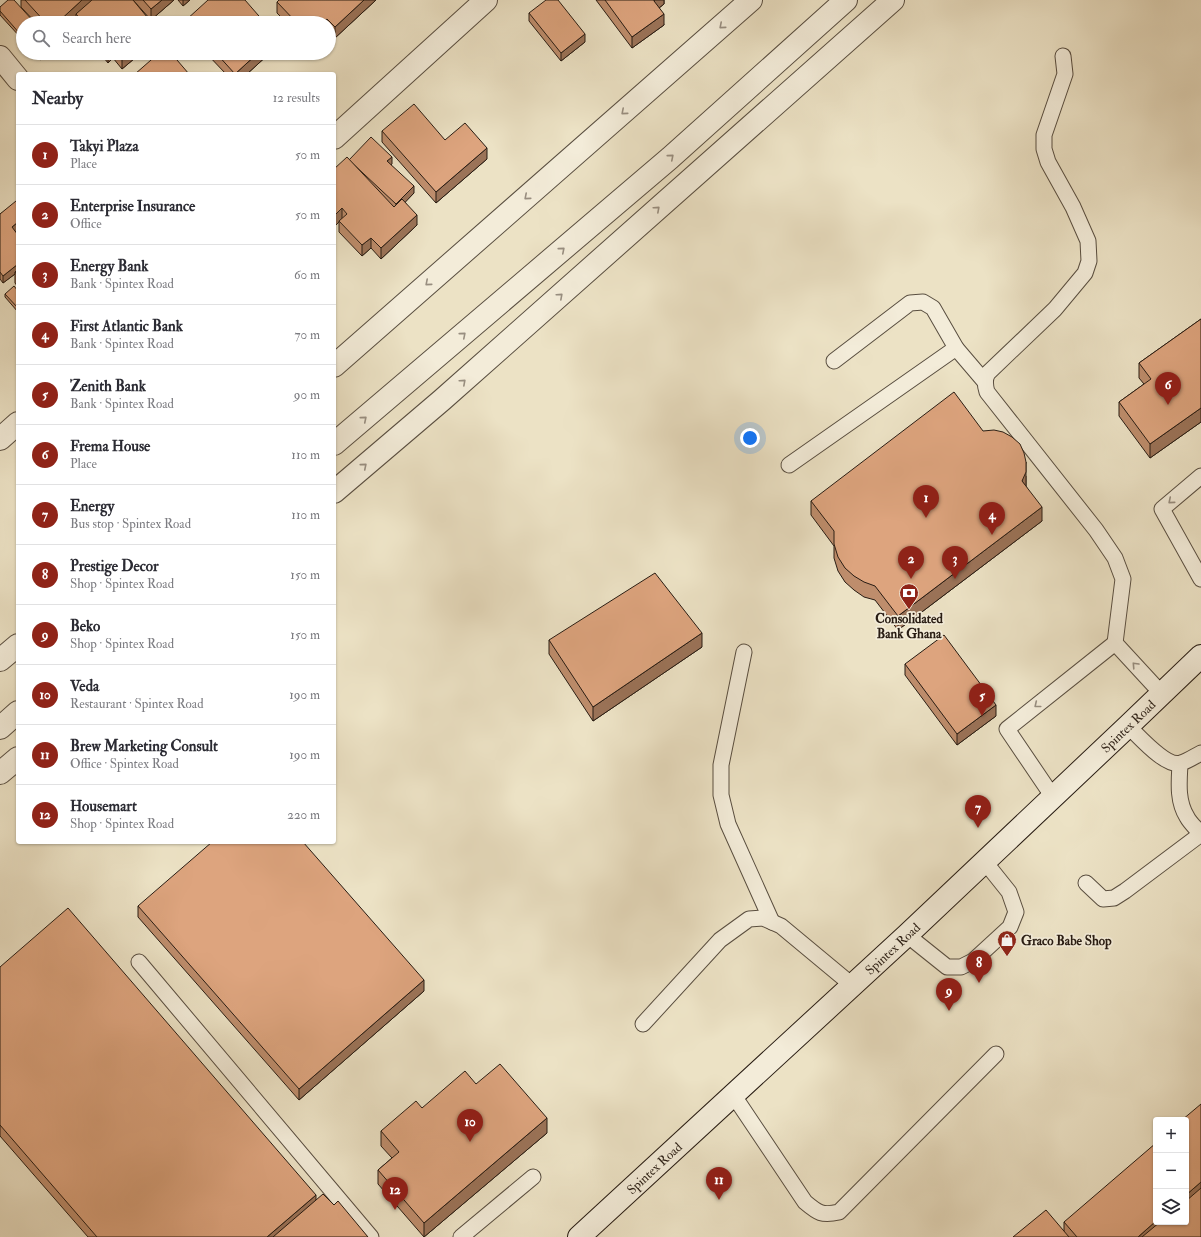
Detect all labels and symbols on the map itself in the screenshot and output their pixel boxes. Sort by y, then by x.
one-way arrow [719,21,727,28]
one-way arrow [622,107,629,114]
one-way arrow [666,154,674,161]
one-way arrow [524,193,531,200]
one-way arrow [652,207,660,214]
one-way arrow [557,248,564,255]
one-way arrow [426,278,433,285]
one-way arrow [555,293,563,300]
one-way arrow [458,332,465,339]
pin: 6 [1155,372,1181,405]
one-way arrow [458,379,466,387]
one-way arrow [359,416,366,423]
your location [740,428,760,448]
one-way arrow [359,464,366,471]
pin: 1 [913,485,939,518]
one-way arrow [1168,496,1176,503]
pin: 4 [979,502,1005,535]
pin: 2 [898,546,924,579]
pin: 3 [942,546,968,579]
bank icon: Consolidated Bank Ghana [898,582,920,610]
place label: Consolidated Bank Ghana [875,611,943,642]
one-way arrow [1133,662,1140,670]
pin: 5 [969,683,995,716]
street label: Spintex Road [1098,697,1160,756]
one-way arrow [1034,701,1041,708]
pin: 7 [965,795,991,828]
street label: Spintex Road [862,919,924,979]
shop icon: Graco Babe Shop [996,929,1018,957]
place label: Graco Babe Shop [1021,933,1112,950]
pin: 8 [966,950,992,983]
pin: 9 [936,978,962,1011]
pin: 10 [457,1109,483,1142]
street label: Spintex Road [624,1139,686,1198]
pin: 11 [706,1167,732,1200]
pin: 12 [382,1177,408,1210]

